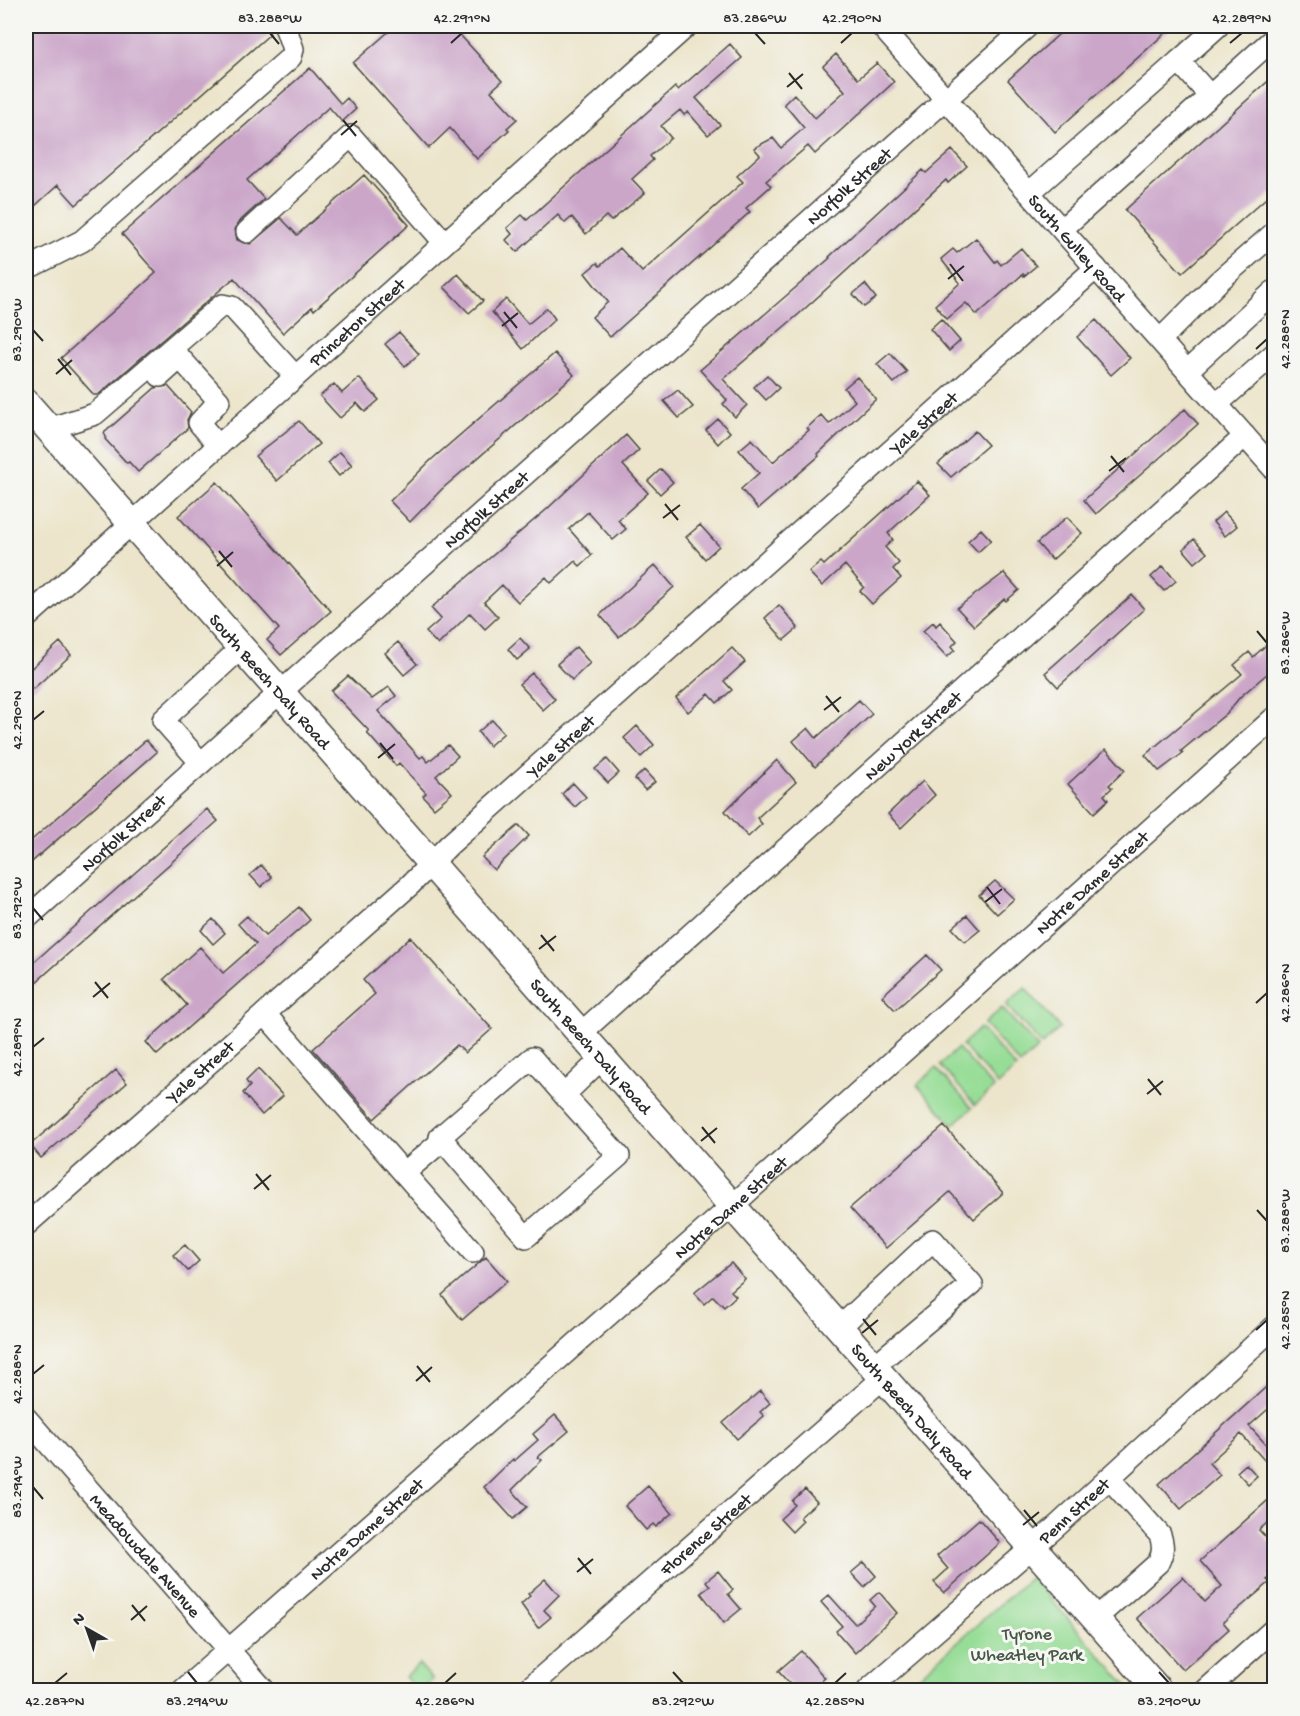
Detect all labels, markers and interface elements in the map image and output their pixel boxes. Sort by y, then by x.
text: 83.288°W [238,10,302,28]
text: 42.291°N [434,10,491,28]
text: 83.286°W [723,10,787,28]
text: 42.290°N [822,10,882,28]
text: 42.289°N [1213,10,1272,28]
street label: Norfolk Street [804,143,898,231]
street label: South Gulley Road [1022,191,1130,308]
street label: Princeton Street [305,274,412,373]
text: 83.290°W [9,298,27,362]
text: 42.288°N [1277,309,1295,369]
street label: Yale Street [885,387,964,461]
street label: Norfolk Street [441,467,536,554]
street label: South Beech Daly Road [203,610,335,756]
text: 83.286°W [1277,611,1295,675]
street label: New York Street [861,687,968,786]
text: 42.290°N [9,690,27,750]
street label: Yale Street [522,711,602,785]
street label: Norfolk Street [78,790,173,878]
street label: Notre Dame Street [1033,827,1155,940]
text: 83.292°W [9,877,27,939]
text: 42.286°N [1277,963,1295,1022]
street label: South Beech Daly Road [524,975,656,1121]
text: 42.289°N [9,1017,27,1076]
street label: Yale Street [161,1036,241,1110]
street label: Notre Dame Street [671,1152,794,1265]
text: 83.288°W [1277,1189,1295,1253]
text: 42.285°N [1277,1290,1295,1350]
street label: South Beech Daly Road [845,1340,977,1485]
text: 42.288°N [9,1344,27,1404]
text: 83.294°W [9,1456,27,1518]
street label: Notre Dame Street [307,1474,430,1586]
street label: Penn Street [1035,1474,1116,1551]
street label: Florence Street [656,1489,758,1582]
street label: Meadowdale Avenue [84,1490,204,1623]
north arrow [57,1599,117,1659]
text: N [69,1609,90,1631]
park label: Tyrone Wheatley Park [971,1625,1085,1667]
text: 42.287°N [25,1693,85,1711]
text: 83.294°W [166,1693,228,1711]
text: 42.286°N [416,1693,475,1711]
text: 83.292°W [652,1693,714,1711]
text: 42.285°N [805,1693,865,1711]
text: 83.290°W [1137,1693,1201,1711]

